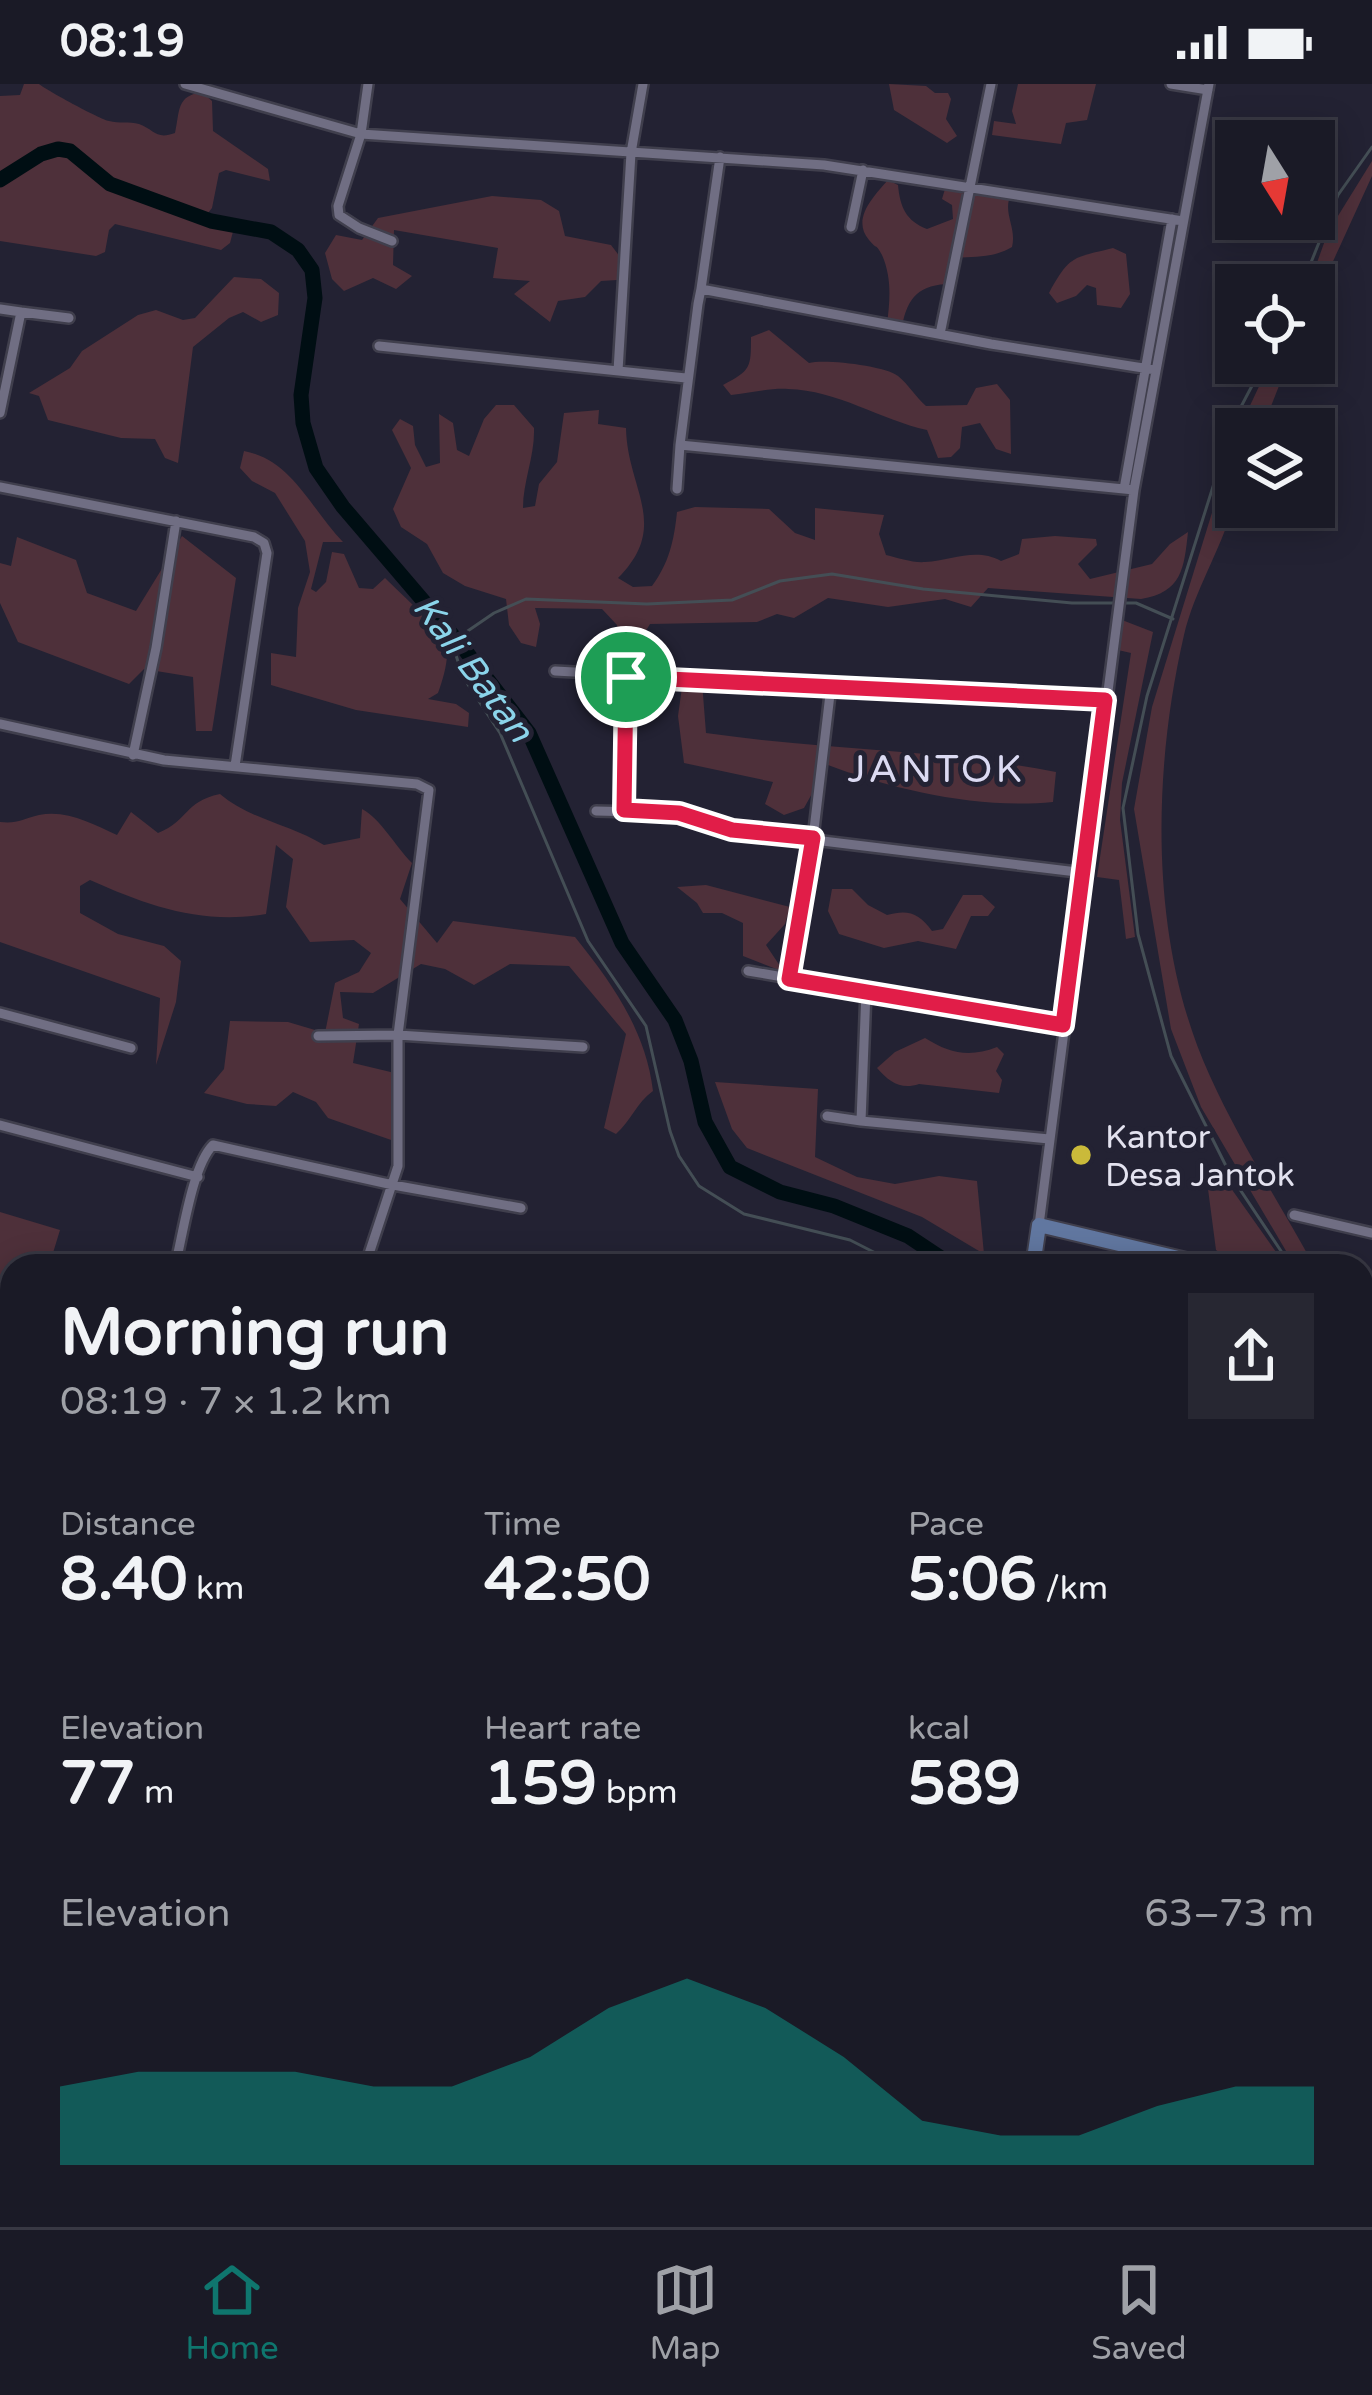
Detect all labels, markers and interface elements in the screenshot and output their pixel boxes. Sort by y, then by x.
text: 08:19 [60,15,185,69]
north arrow [1215,120,1335,240]
map controls [1215,120,1335,528]
button: locate [1215,264,1335,384]
button: layers [1215,408,1335,528]
water label: Kali Batan [404,587,542,752]
pin [575,626,677,728]
icon: arrive [593,644,659,710]
district label: JANTOK [847,746,1025,793]
place label: Kantor Desa Jantok [1105,1118,1295,1195]
marker: Kantor Desa Jantok [1068,1142,1094,1168]
text: Morning run [60,1293,450,1373]
button: share [1188,1293,1314,1419]
text: 08:19 · 7 × 1.2 km [60,1378,392,1425]
text: Distance [60,1505,196,1544]
text: Time [484,1505,561,1544]
text: Pace [908,1505,984,1544]
text: 8.40 [60,1544,187,1616]
text: 42:50 [484,1544,650,1616]
text: 5:06 [908,1544,1037,1616]
text: km [187,1569,244,1608]
text: /km [1037,1569,1108,1608]
text: Elevation [60,1709,204,1748]
text: Heart rate [484,1709,641,1748]
text: kcal [908,1709,970,1748]
text: 77 [60,1748,135,1820]
text: 159 [484,1748,597,1820]
text: 589 [908,1748,1021,1820]
text: m [135,1773,174,1812]
text: bpm [597,1773,678,1812]
text: Elevation [60,1890,230,1937]
text: 63–73 m [1144,1890,1314,1937]
tab: Home [185,2257,279,2368]
tab: Map [649,2257,721,2368]
tab: Saved [1091,2257,1187,2368]

